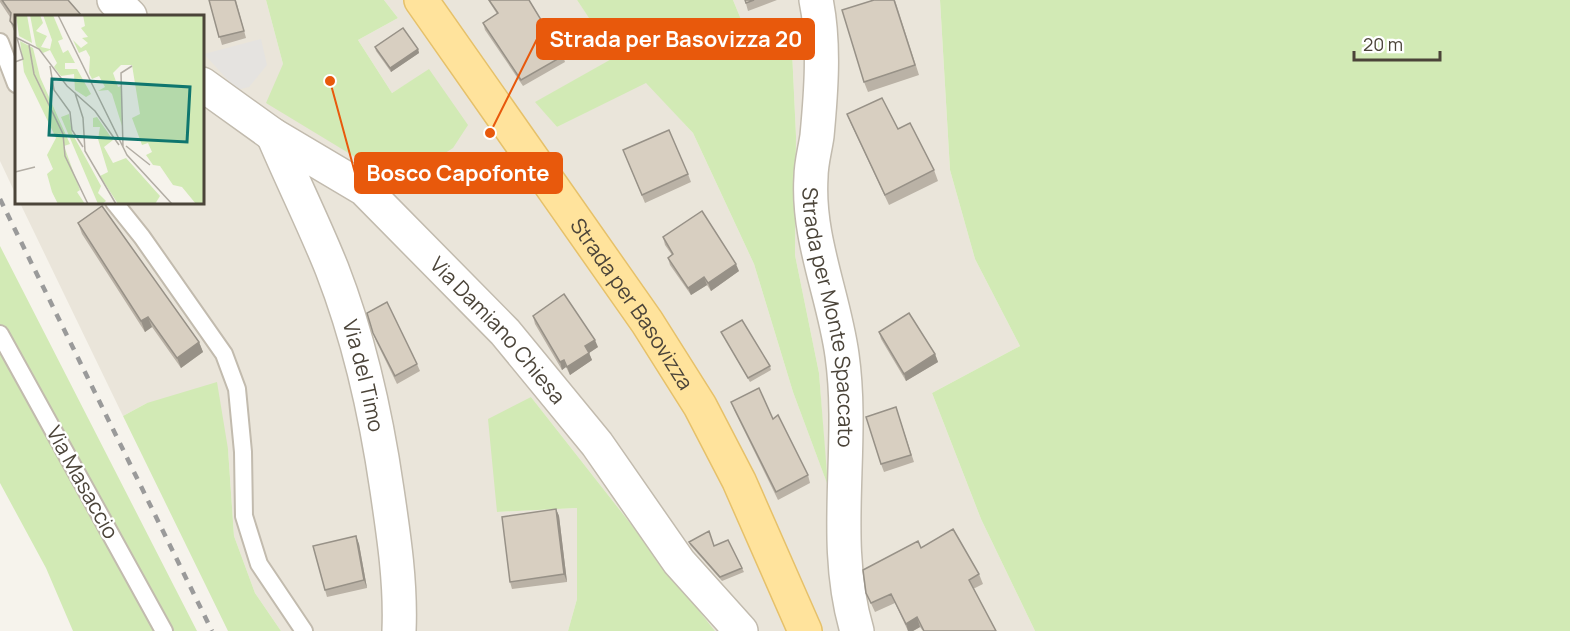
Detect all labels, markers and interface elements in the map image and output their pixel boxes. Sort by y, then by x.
inset map [15,15,204,204]
callout: Strada per Basovizza 20 [537,19,814,59]
text: Strada per Basovizza 20 [549,24,803,54]
scale bar [1354,24,1440,62]
text: 20 m [1363,32,1403,56]
callout: Bosco Capofonte [355,153,562,193]
text: Bosco Capofonte [367,158,549,188]
street label: Strada per Monte Spaccato [797,187,860,448]
street label: Strada per Basovizza [564,212,700,395]
street label: Via Damiano Chiesa [424,250,572,409]
street label: Via del Timo [337,316,391,434]
street label: Via Masaccio [40,421,126,543]

